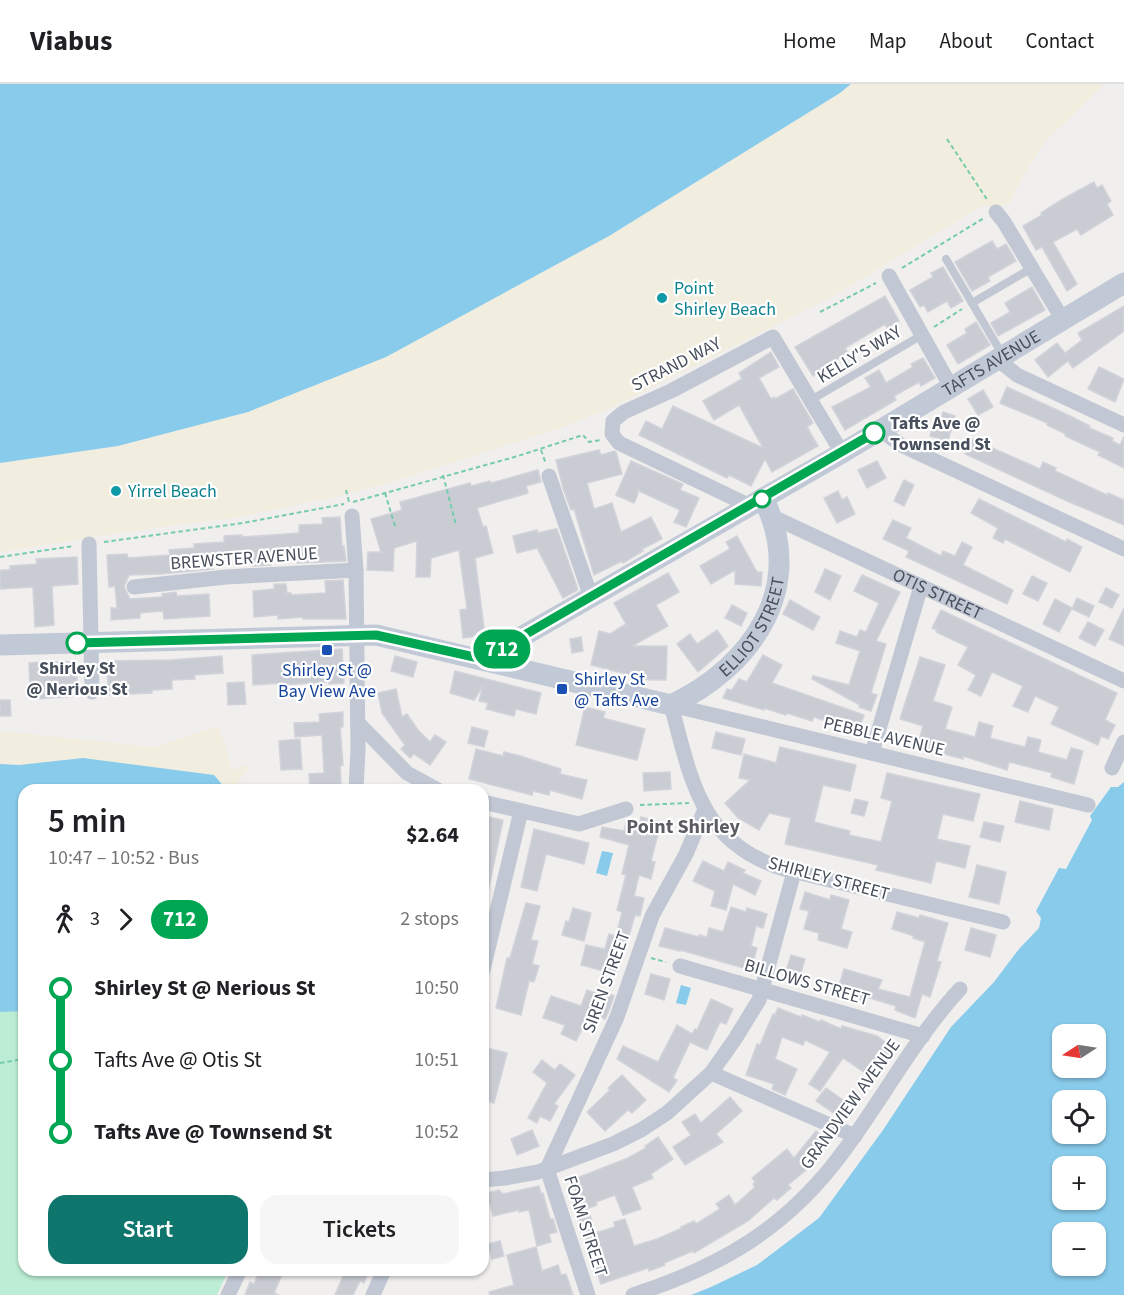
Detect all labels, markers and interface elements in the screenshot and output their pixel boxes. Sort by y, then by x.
text: Viabus [30,21,112,61]
text: Home [783,26,836,56]
text: Map [869,26,907,56]
text: About [940,26,992,56]
text: Contact [1025,26,1094,56]
place label: Point Shirley Beach [674,276,776,322]
marker: Point Shirley Beach [655,291,669,305]
street label: KELLY'S WAY [812,319,907,389]
street label: TAFTS AVENUE [937,324,1045,403]
street label: STRAND WAY [627,331,726,398]
place label: Tafts Ave @ Townsend St [890,411,991,457]
marker: Tafts Ave @ Townsend St [863,422,885,444]
place label: Yirrel Beach [127,479,217,504]
marker: Yirrel Beach [109,484,123,498]
unlabelled marker [753,490,771,508]
street label: BREWSTER AVENUE [170,541,319,576]
street label: OTIS STREET [888,563,987,626]
street label: ELLIOT STREET [713,575,791,683]
line badge: 712 [468,630,536,668]
marker: Shirley St @ Nerious St [66,632,88,654]
text: 712 [485,634,519,664]
marker: Shirley St @ Bay View Ave [320,643,334,657]
place label: Shirley St @ Nerious St [26,656,128,702]
place label: Shirley St @ Bay View Ave [278,658,376,704]
place label: Shirley St @ Tafts Ave [574,667,659,713]
marker: Shirley St @ Tafts Ave [555,682,569,696]
street label: PEBBLE AVENUE [821,710,947,763]
text: 5 min [48,798,126,845]
district label: Point Shirley [626,813,740,841]
text: $2.64 [406,819,459,851]
text: 10:47 – 10:52 · Bus [48,844,199,872]
street label: SHIRLEY STREET [766,850,893,907]
icon: walk [48,903,81,936]
icon: forward [109,903,142,936]
text: 712 [163,904,196,934]
text: 3 [90,905,100,933]
text: 2 stops [400,905,459,933]
street label: SIREN STREET [576,927,637,1037]
street label: BILLOWS STREET [741,953,873,1012]
text: Shirley St @ Nerious St [94,972,315,1004]
text: 10:50 [414,974,459,1002]
north arrow [1052,1024,1106,1078]
map controls [1052,1024,1106,1276]
street label: GRANDVIEW AVENUE [794,1034,906,1175]
text: Tafts Ave @ Otis St [94,1044,262,1076]
text: 10:51 [414,1046,459,1074]
button: locate [1052,1090,1106,1144]
text: Tafts Ave @ Townsend St [94,1116,332,1148]
text: 10:52 [414,1118,459,1146]
button: + [1052,1156,1106,1210]
street label: FOAM STREET [557,1172,614,1280]
button: Start [48,1195,248,1264]
button: Tickets [260,1195,459,1264]
button: − [1052,1222,1106,1276]

